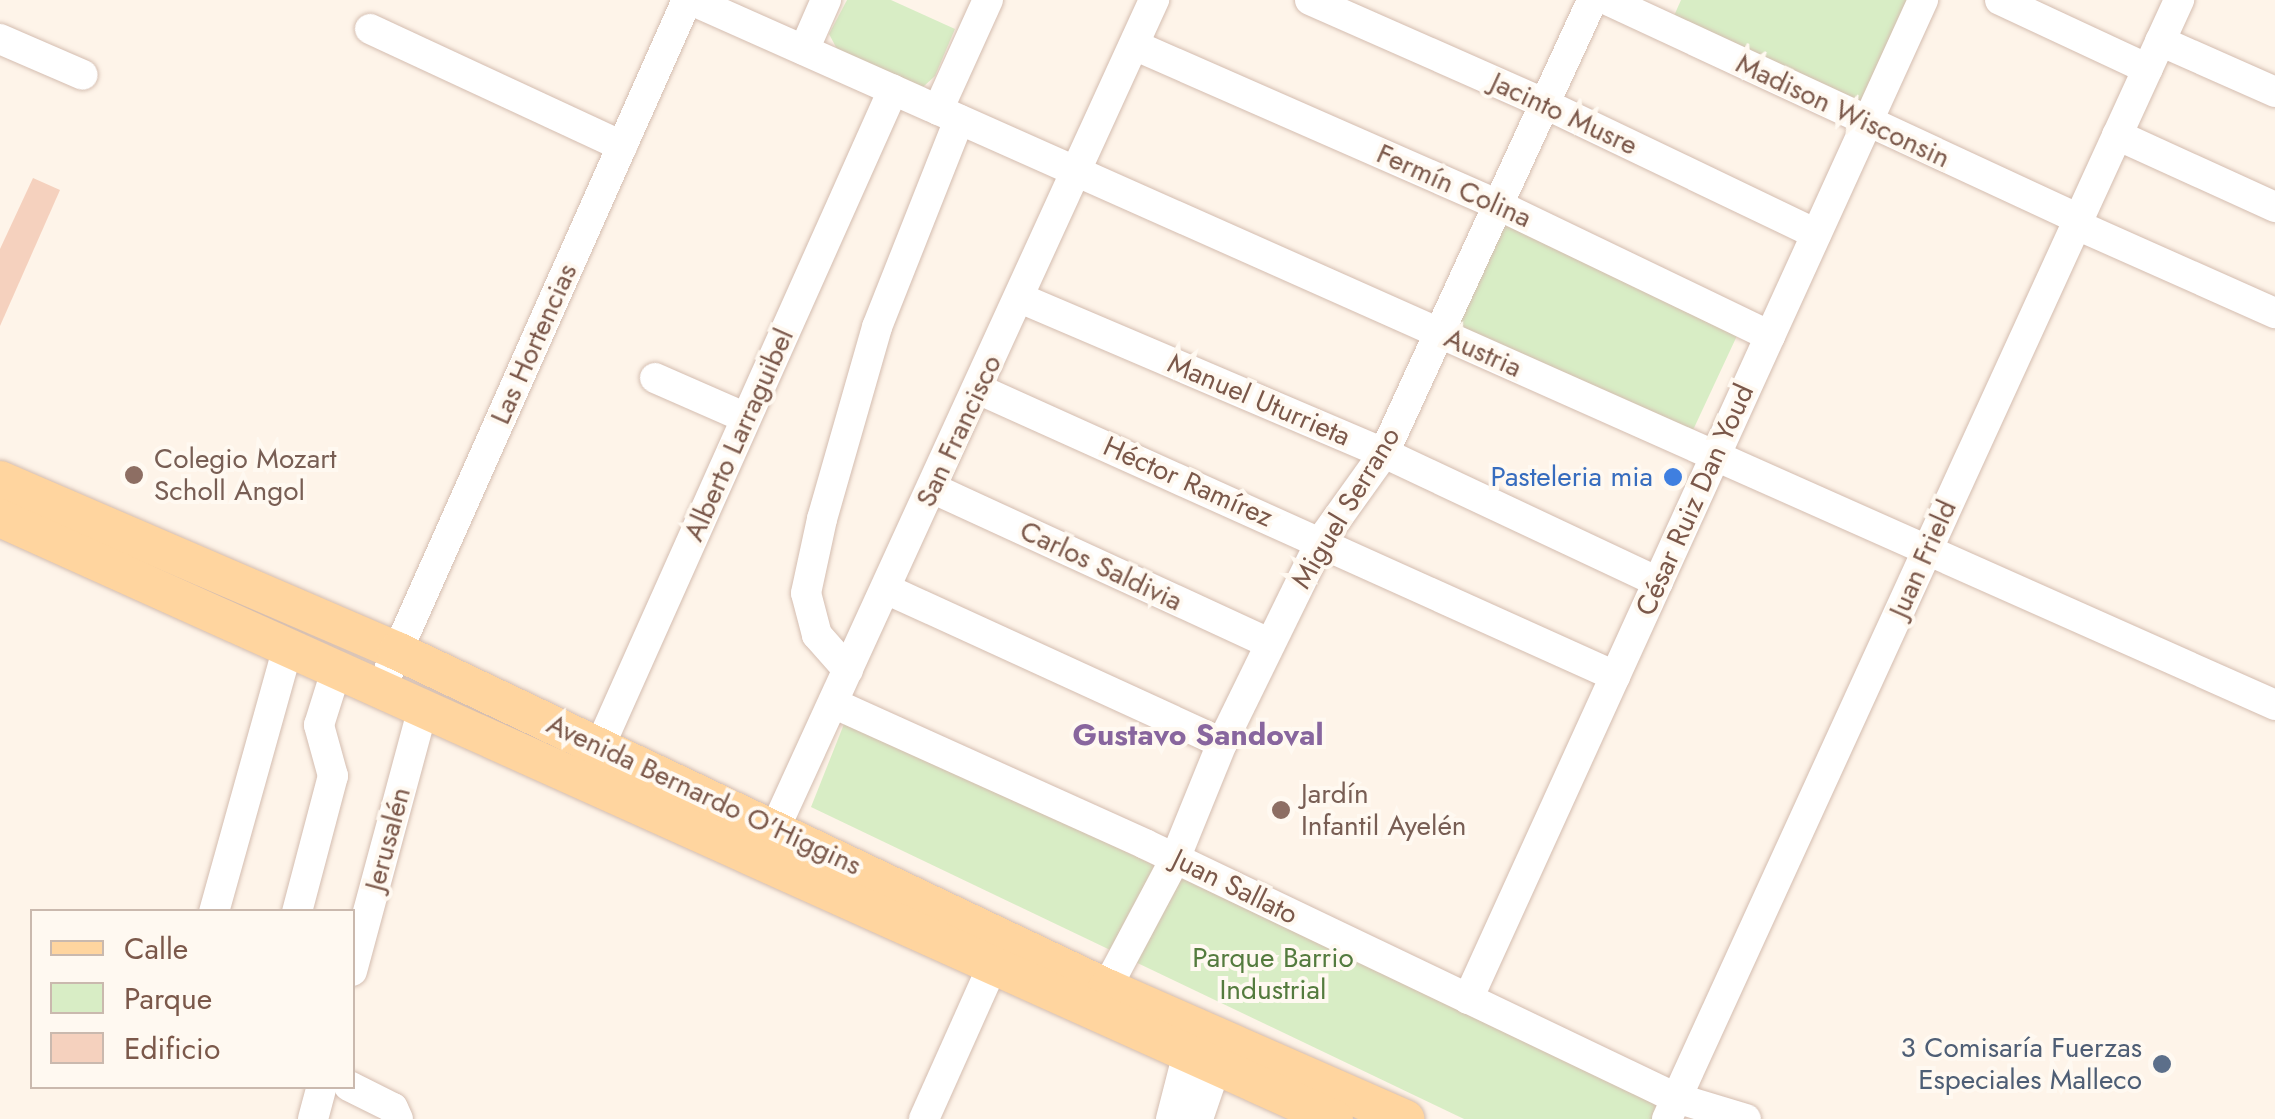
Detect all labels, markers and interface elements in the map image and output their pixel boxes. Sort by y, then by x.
street label: Madison Wisconsin [1731,47,1955,175]
street label: Jacinto Musre [1485,65,1643,163]
street label: Fermín Colina [1371,137,1537,235]
street label: Las Hortencias [484,259,584,429]
street label: Austria [1439,321,1527,385]
street label: Alberto Larraguibel [677,324,801,546]
street label: Manuel Uturrieta [1163,346,1355,454]
street label: San Francisco [909,350,1009,512]
street label: César Ruiz Dan Youd [1629,379,1761,621]
street label: Miguel Serrano [1285,421,1407,595]
street label: Héctor Ramírez [1098,430,1278,534]
place label: Colegio Mozart Scholl Angol [154,442,336,508]
place label: Pasteleria mia [1490,460,1653,494]
marker: Colegio Mozart Scholl Angol [123,464,145,486]
marker: Pasteleria mia [1662,466,1684,488]
street label: Juan Frield [1882,495,1964,623]
street label: Carlos Saldivia [1014,514,1188,618]
street label: Avenida Bernardo O'Higgins [542,707,866,883]
district label: Gustavo Sandoval [1073,717,1323,753]
place label: Jardín Infantil Ayelén [1301,777,1467,843]
street label: Jerusalén [358,784,418,894]
marker: Jardín Infantil Ayelén [1270,799,1292,821]
street label: Juan Sallato [1167,842,1303,932]
legend [30,909,355,1089]
text: Calle [124,927,188,970]
park label: Parque Barrio Industrial [1192,941,1354,1007]
text: Parque [124,977,212,1020]
text: Edificio [124,1027,220,1070]
place label: 3 Comisaría Fuerzas Especiales Malleco [1901,1031,2142,1097]
marker: 3 Comisaría Fuerzas Especiales Malleco [2151,1053,2173,1075]

